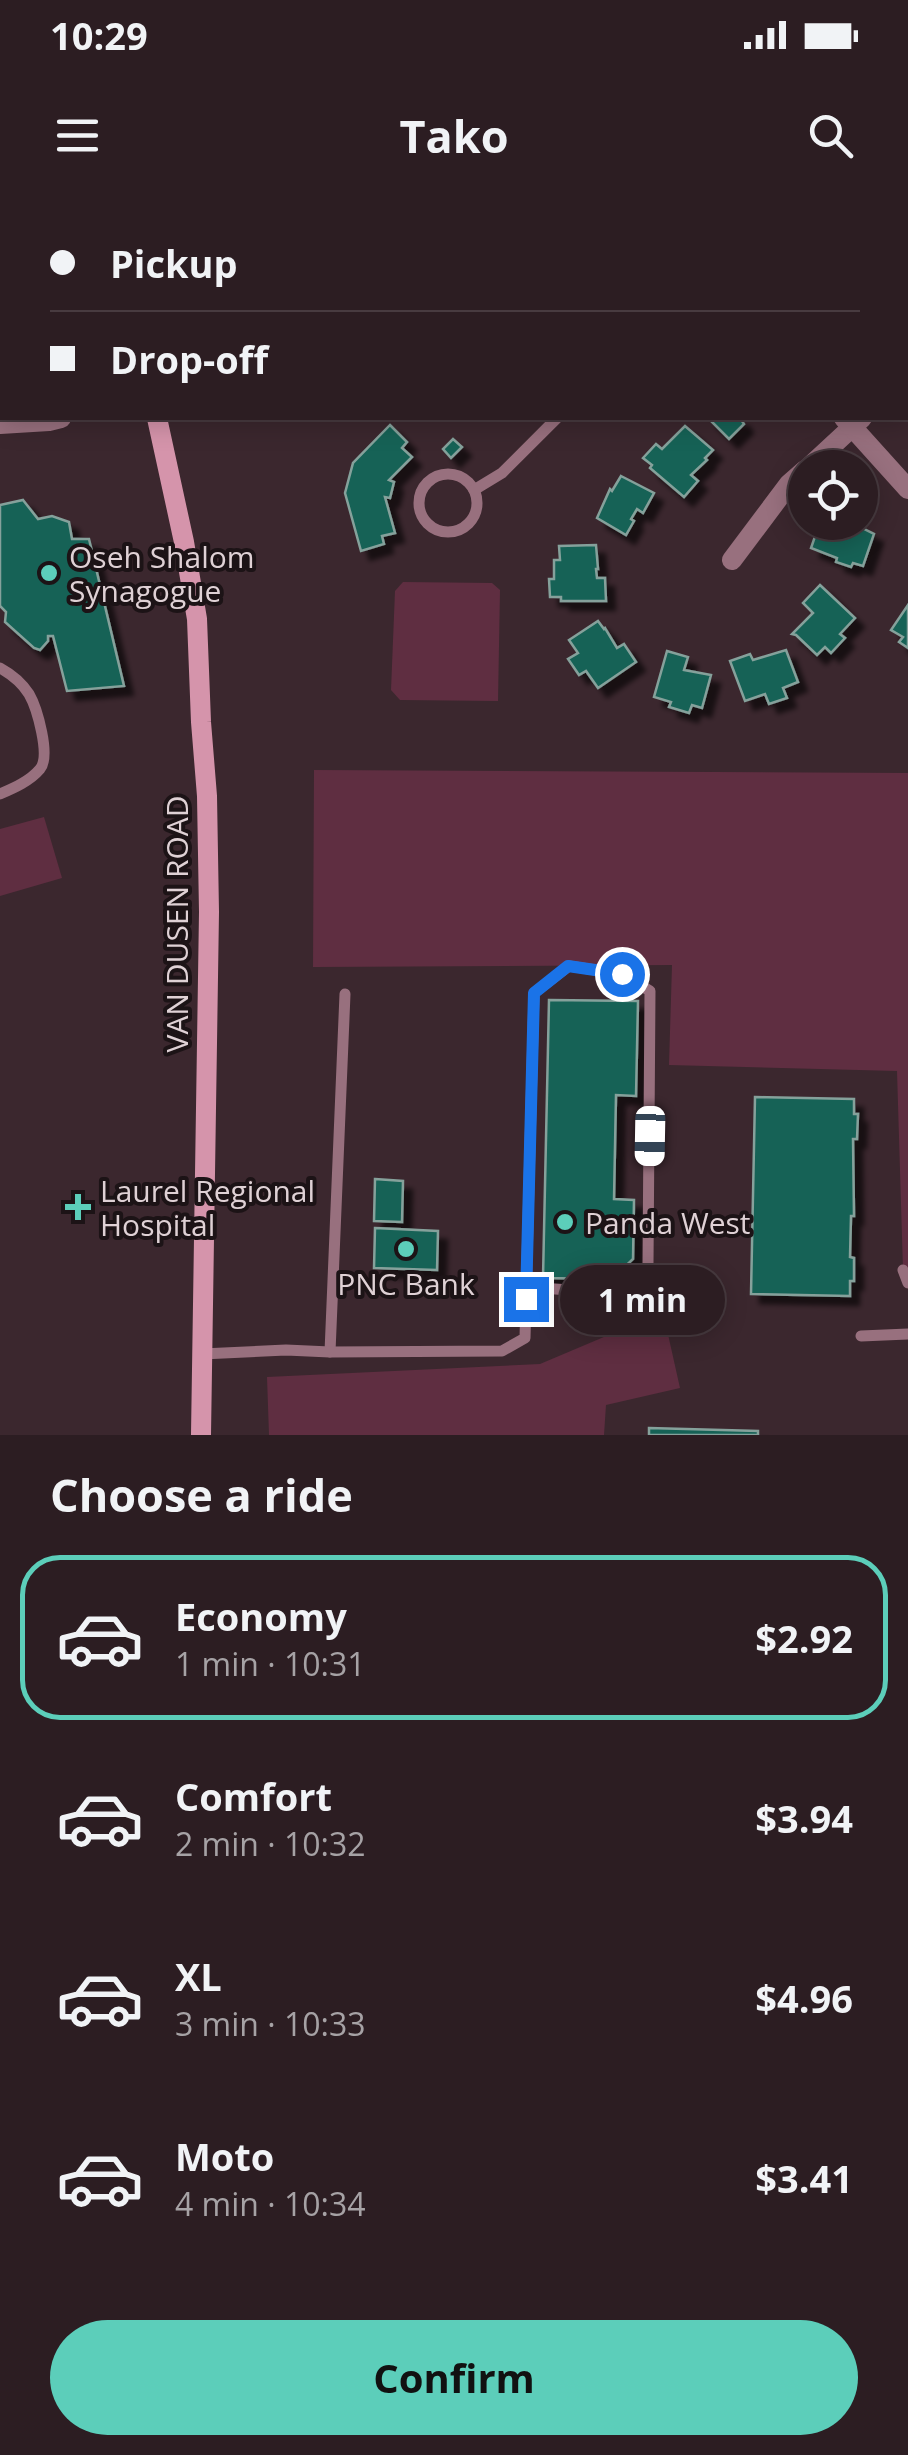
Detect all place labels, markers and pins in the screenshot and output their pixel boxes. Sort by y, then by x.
place label: Oseh Shalom Synagogue [69,536,255,611]
marker: Oseh Shalom Synagogue [38,562,60,584]
place label: Laurel Regional Hospital [100,1170,315,1245]
marker: Laurel Regional Hospital [65,1194,91,1220]
place label: Panda West [585,1202,750,1243]
marker: Panda West [554,1211,576,1233]
marker: PNC Bank [395,1238,417,1260]
place label: PNC Bank [337,1263,475,1304]

